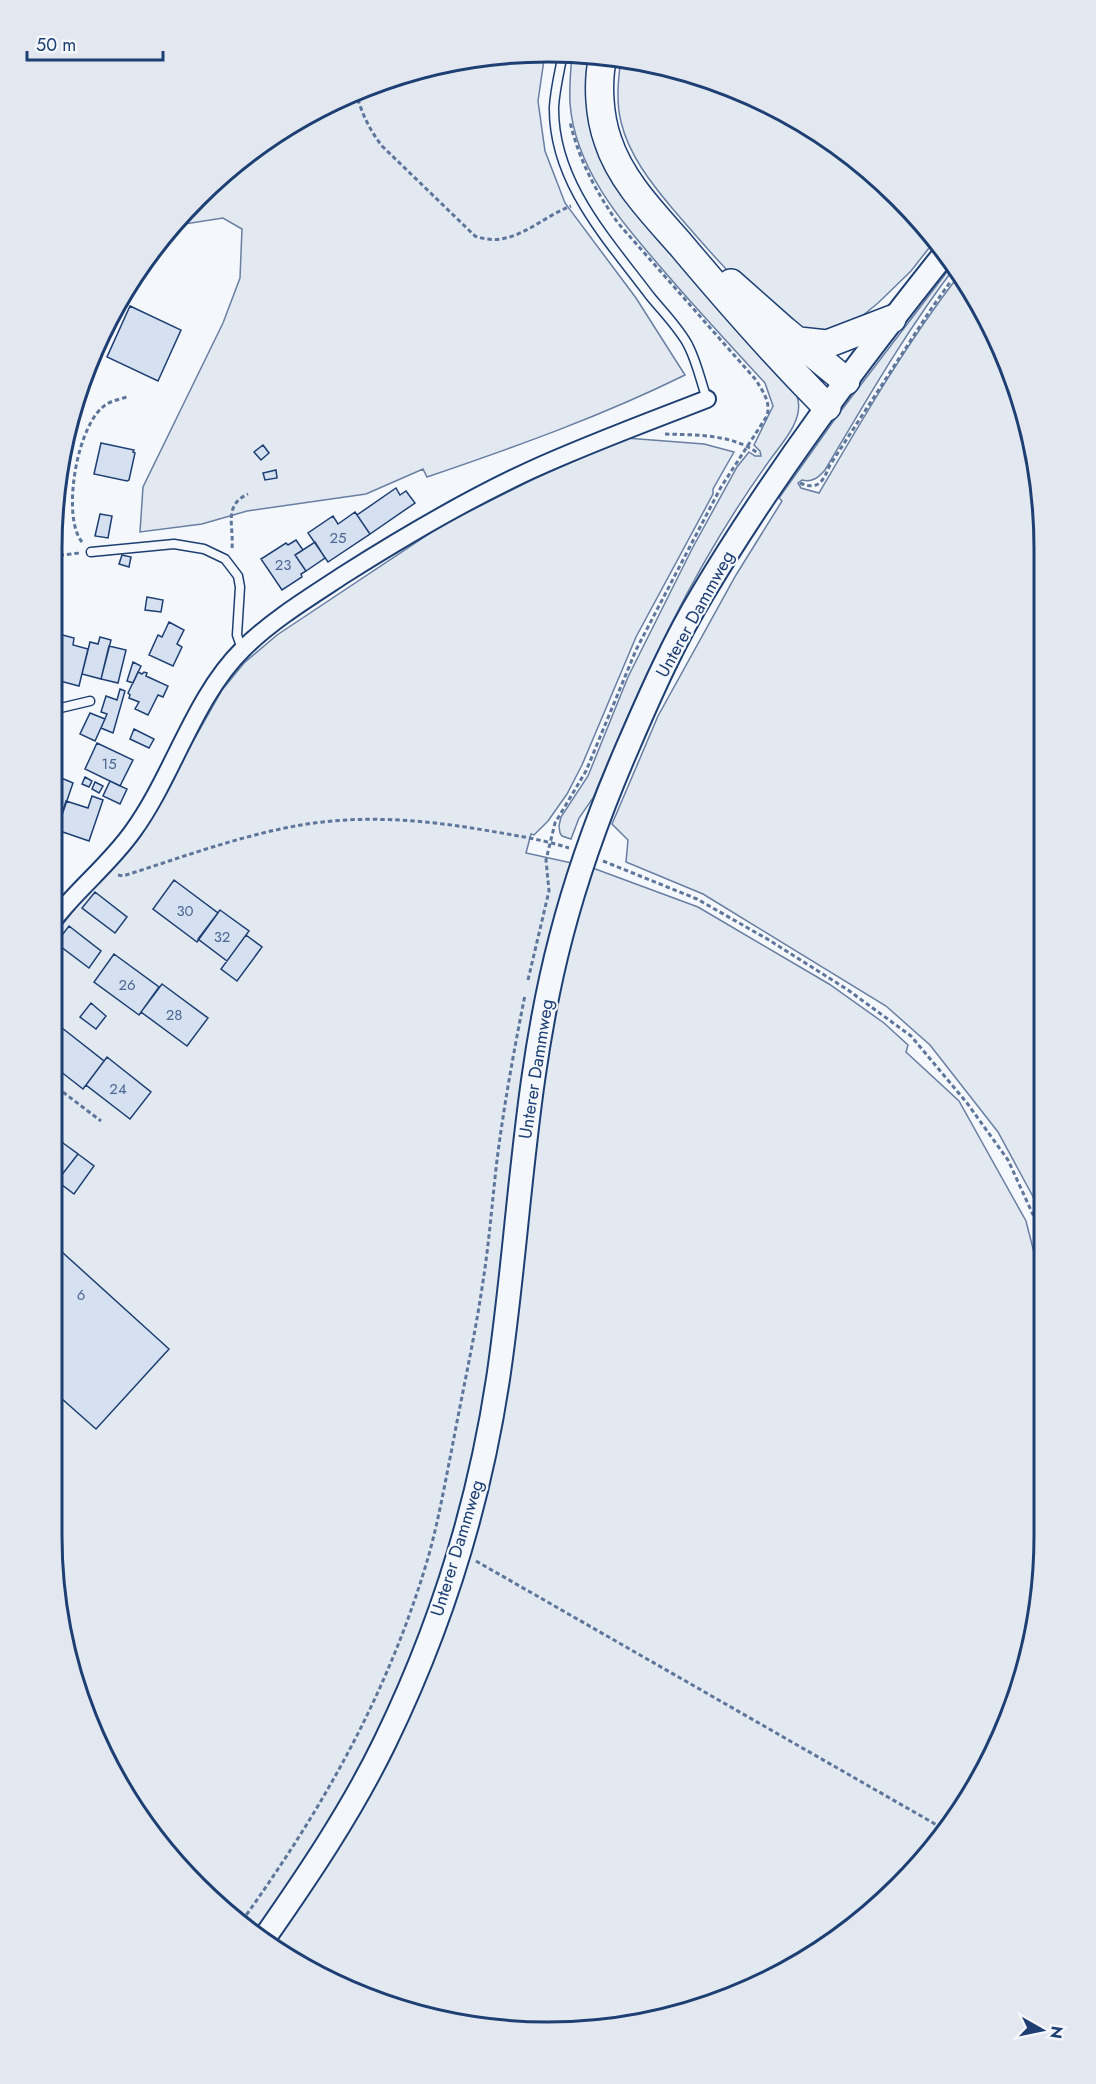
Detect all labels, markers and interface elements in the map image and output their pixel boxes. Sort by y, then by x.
scale bar [27,24,164,62]
text: 50 m [36,32,76,58]
house number: 25 [330,527,347,549]
street label: Unterer Dammweg [649,546,741,682]
house number: 23 [275,554,291,576]
house number: 15 [101,753,117,775]
house number: 30 [176,900,194,922]
house number: 32 [214,926,230,948]
house number: 26 [118,974,136,996]
street label: Unterer Dammweg [512,997,560,1141]
house number: 28 [166,1004,182,1026]
house number: 24 [109,1078,127,1100]
house number: 6 [77,1284,85,1306]
street label: Unterer Dammweg [424,1477,490,1619]
north arrow [1012,2000,1072,2060]
text: N [1044,2024,1069,2040]

